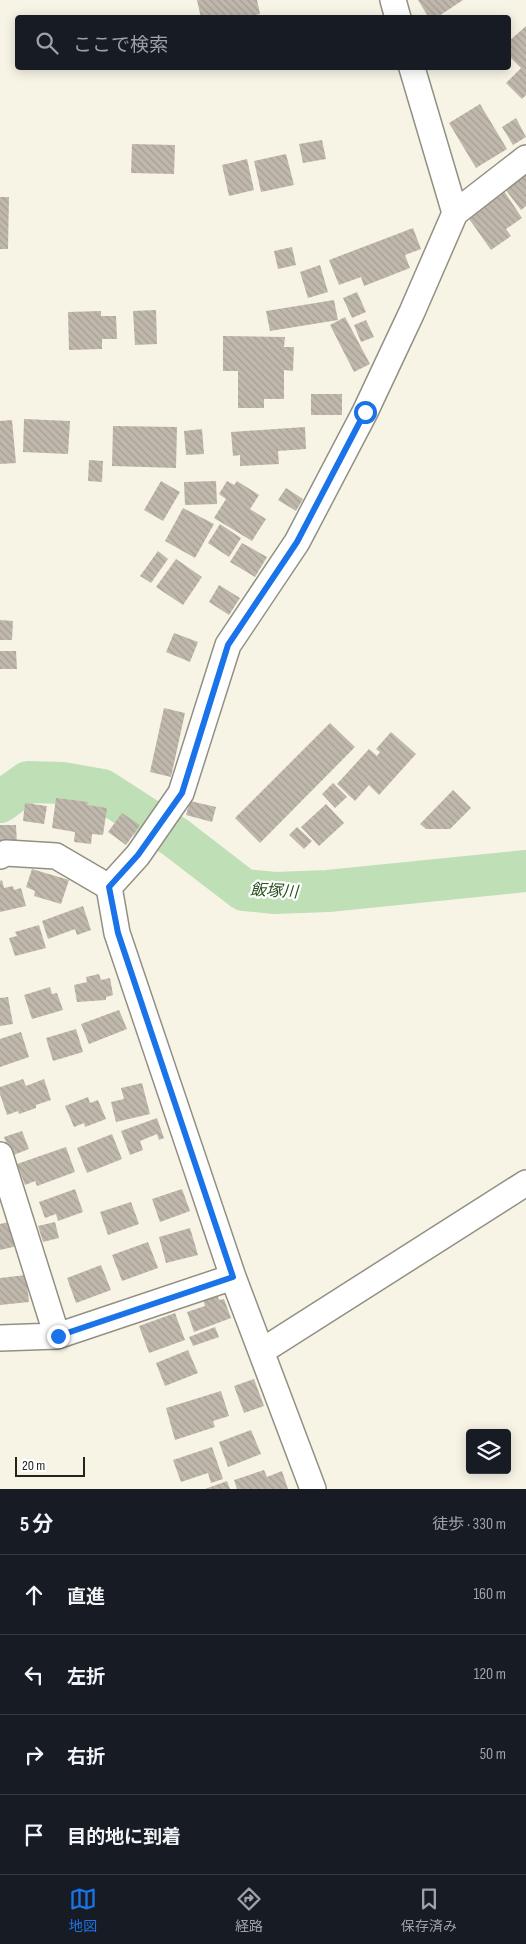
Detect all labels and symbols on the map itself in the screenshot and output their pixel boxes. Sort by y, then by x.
route start [354,401,377,424]
water label: 飯塚川 [249,881,300,902]
route end [47,1325,70,1348]
scale bar [15,1454,85,1477]

